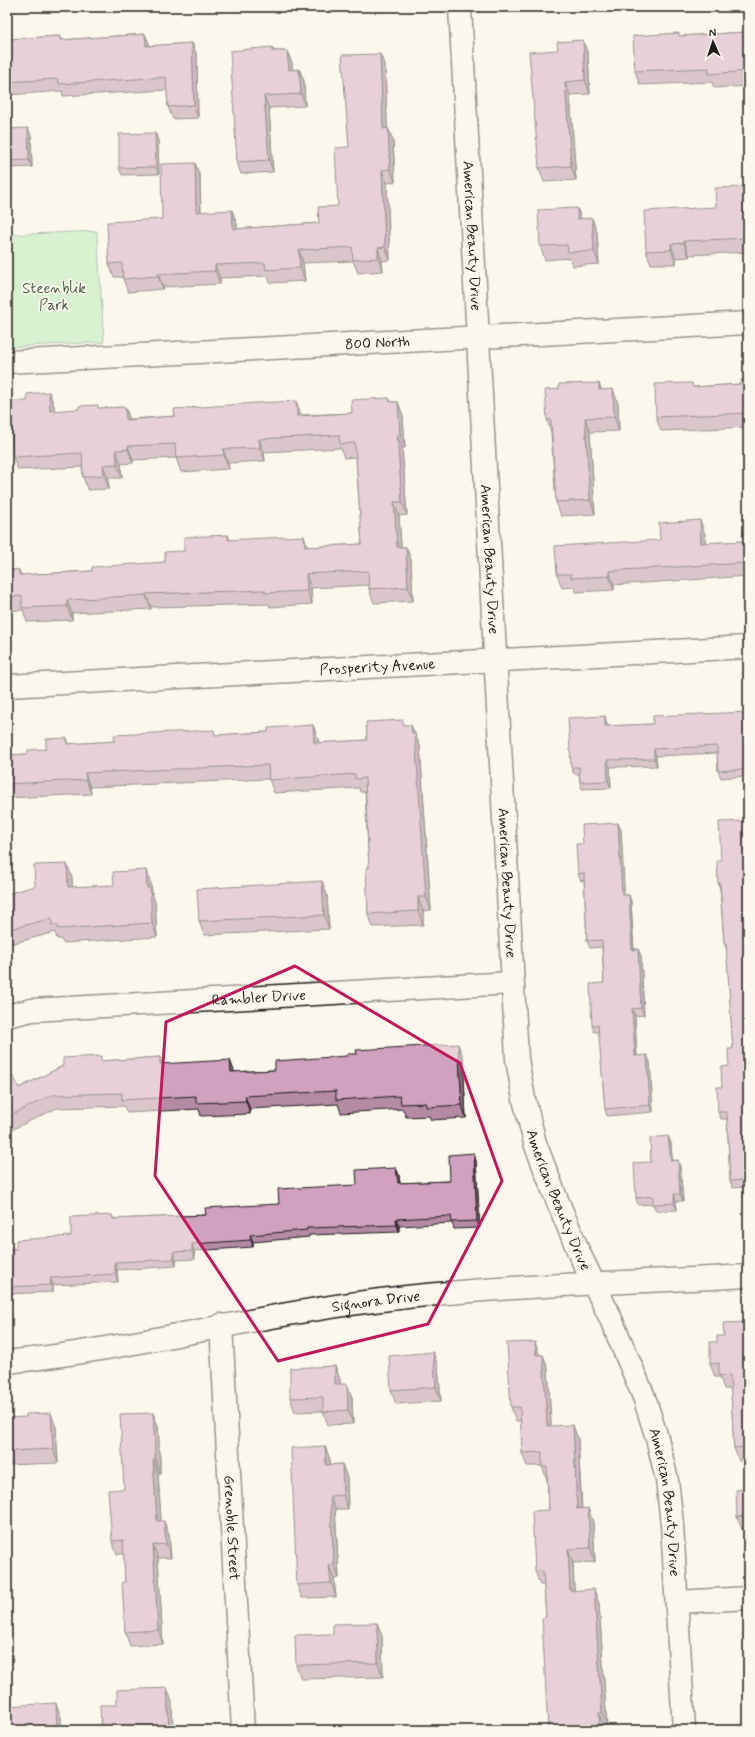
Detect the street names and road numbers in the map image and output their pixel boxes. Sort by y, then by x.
street label: American Beauty Drive [457,160,485,312]
street label: 800 North [345,332,411,355]
street label: American Beauty Drive [475,484,503,635]
street label: Prosperity Avenue [319,654,436,681]
street label: American Beauty Drive [492,807,521,959]
street label: Rambler Drive [211,986,307,1011]
street label: American Beauty Drive [521,1128,595,1274]
street label: Signora Drive [330,1287,421,1318]
street label: American Beauty Drive [643,1426,684,1577]
street label: Grenoble Street [218,1474,244,1581]

